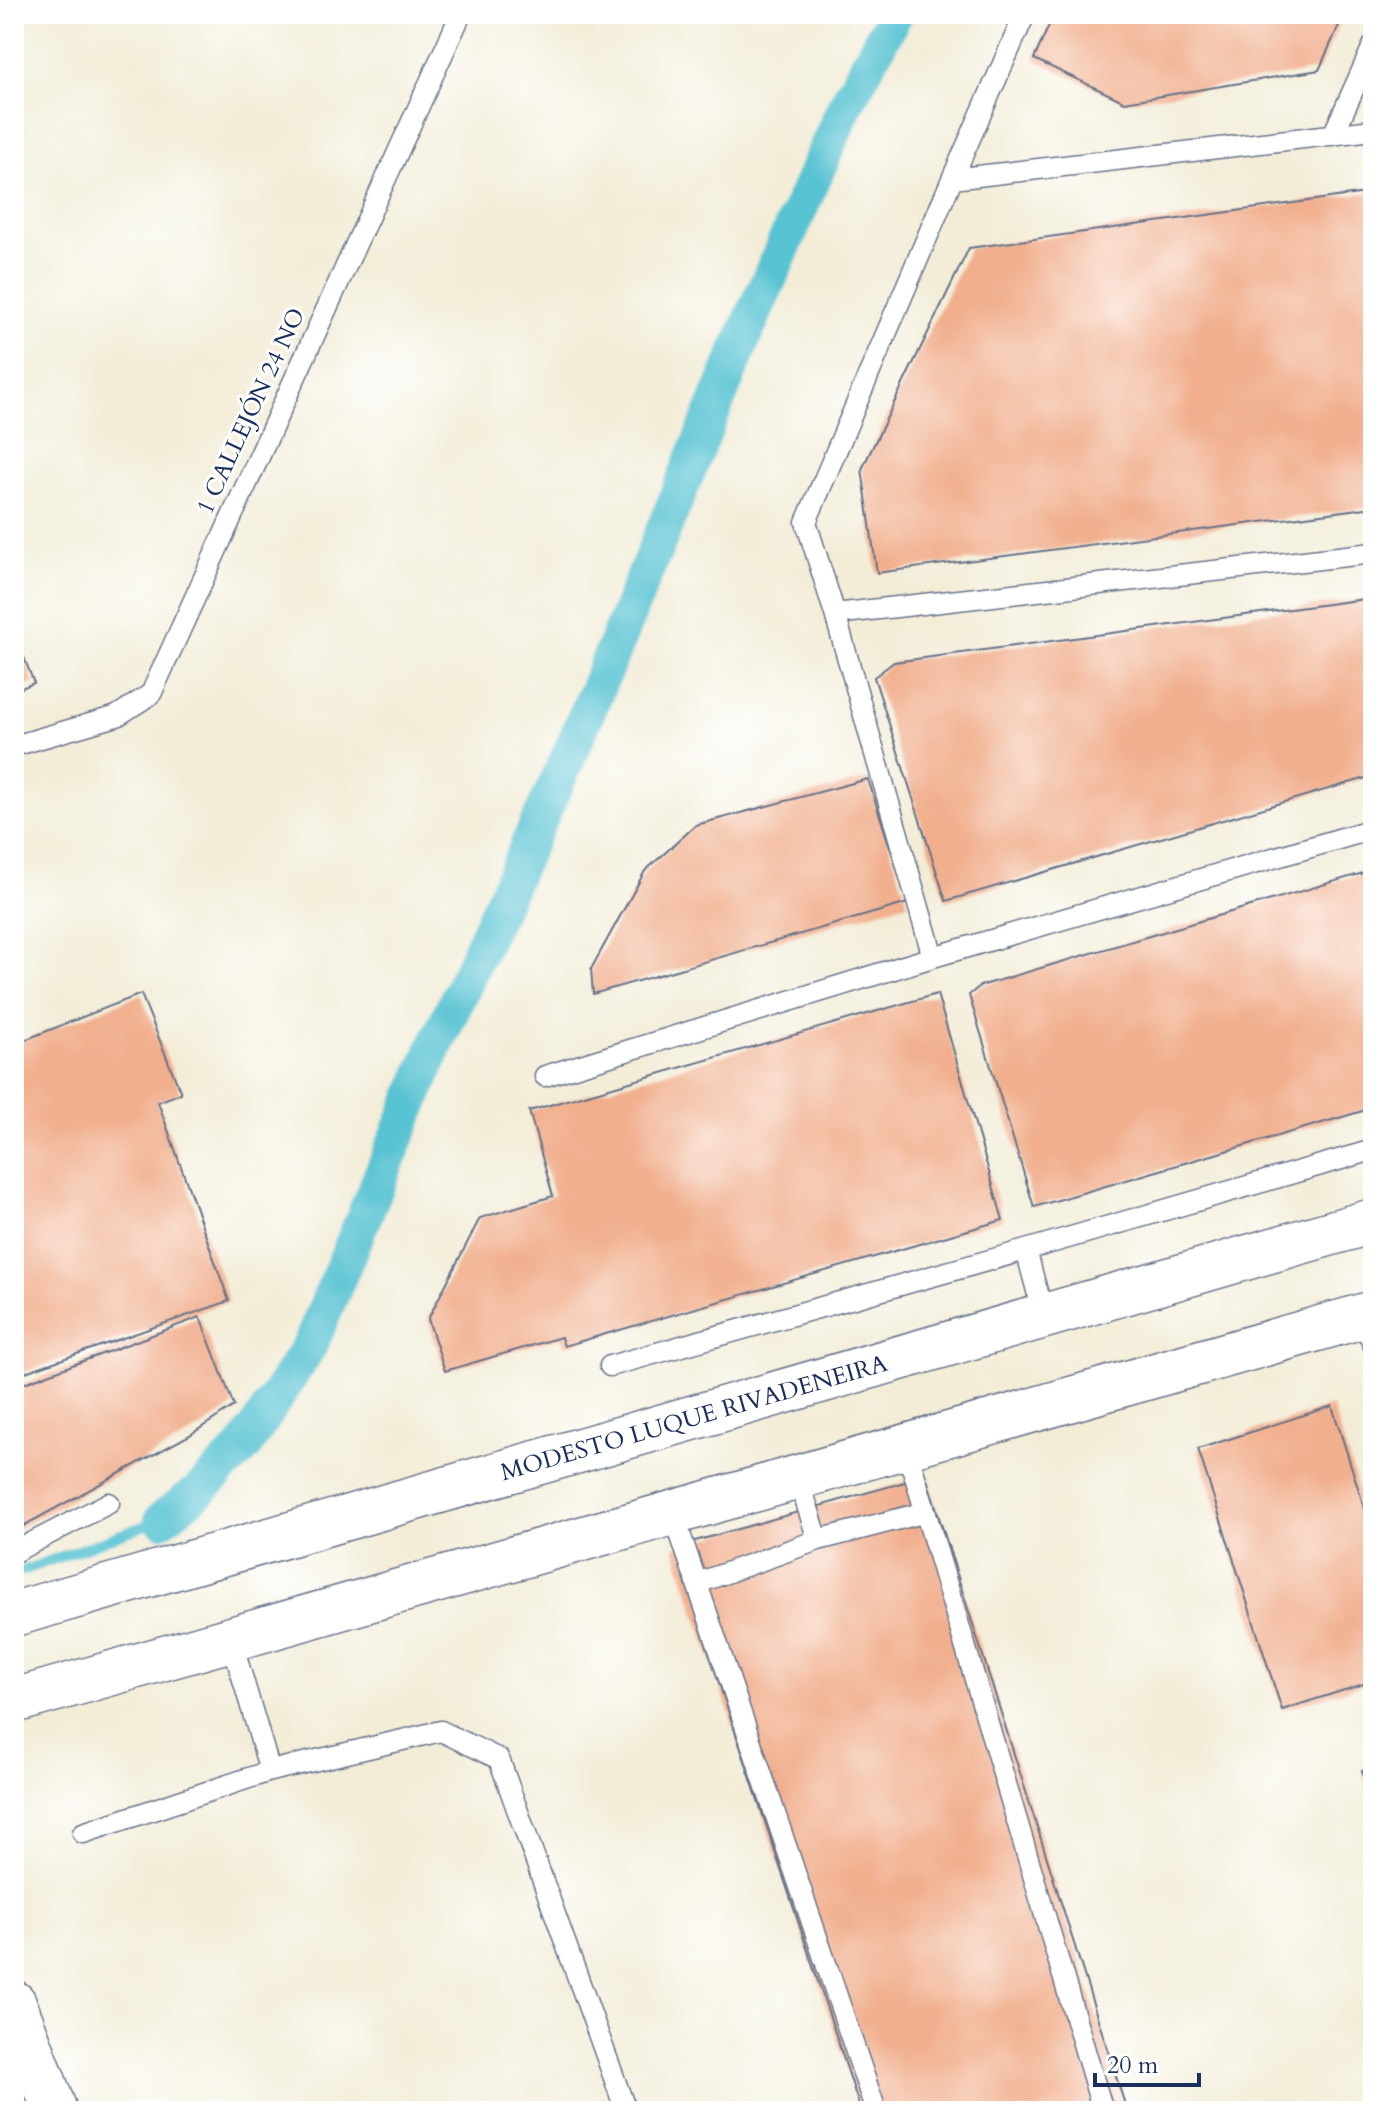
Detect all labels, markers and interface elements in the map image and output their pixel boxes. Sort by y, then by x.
street label: 1 CALLEJÓN 24 NO [189,303,313,519]
street label: MODESTO LUQUE RIVADENEIRA [497,1347,892,1489]
scale bar [1095,2037,1199,2087]
text: 20 m [1107,2049,1159,2082]

